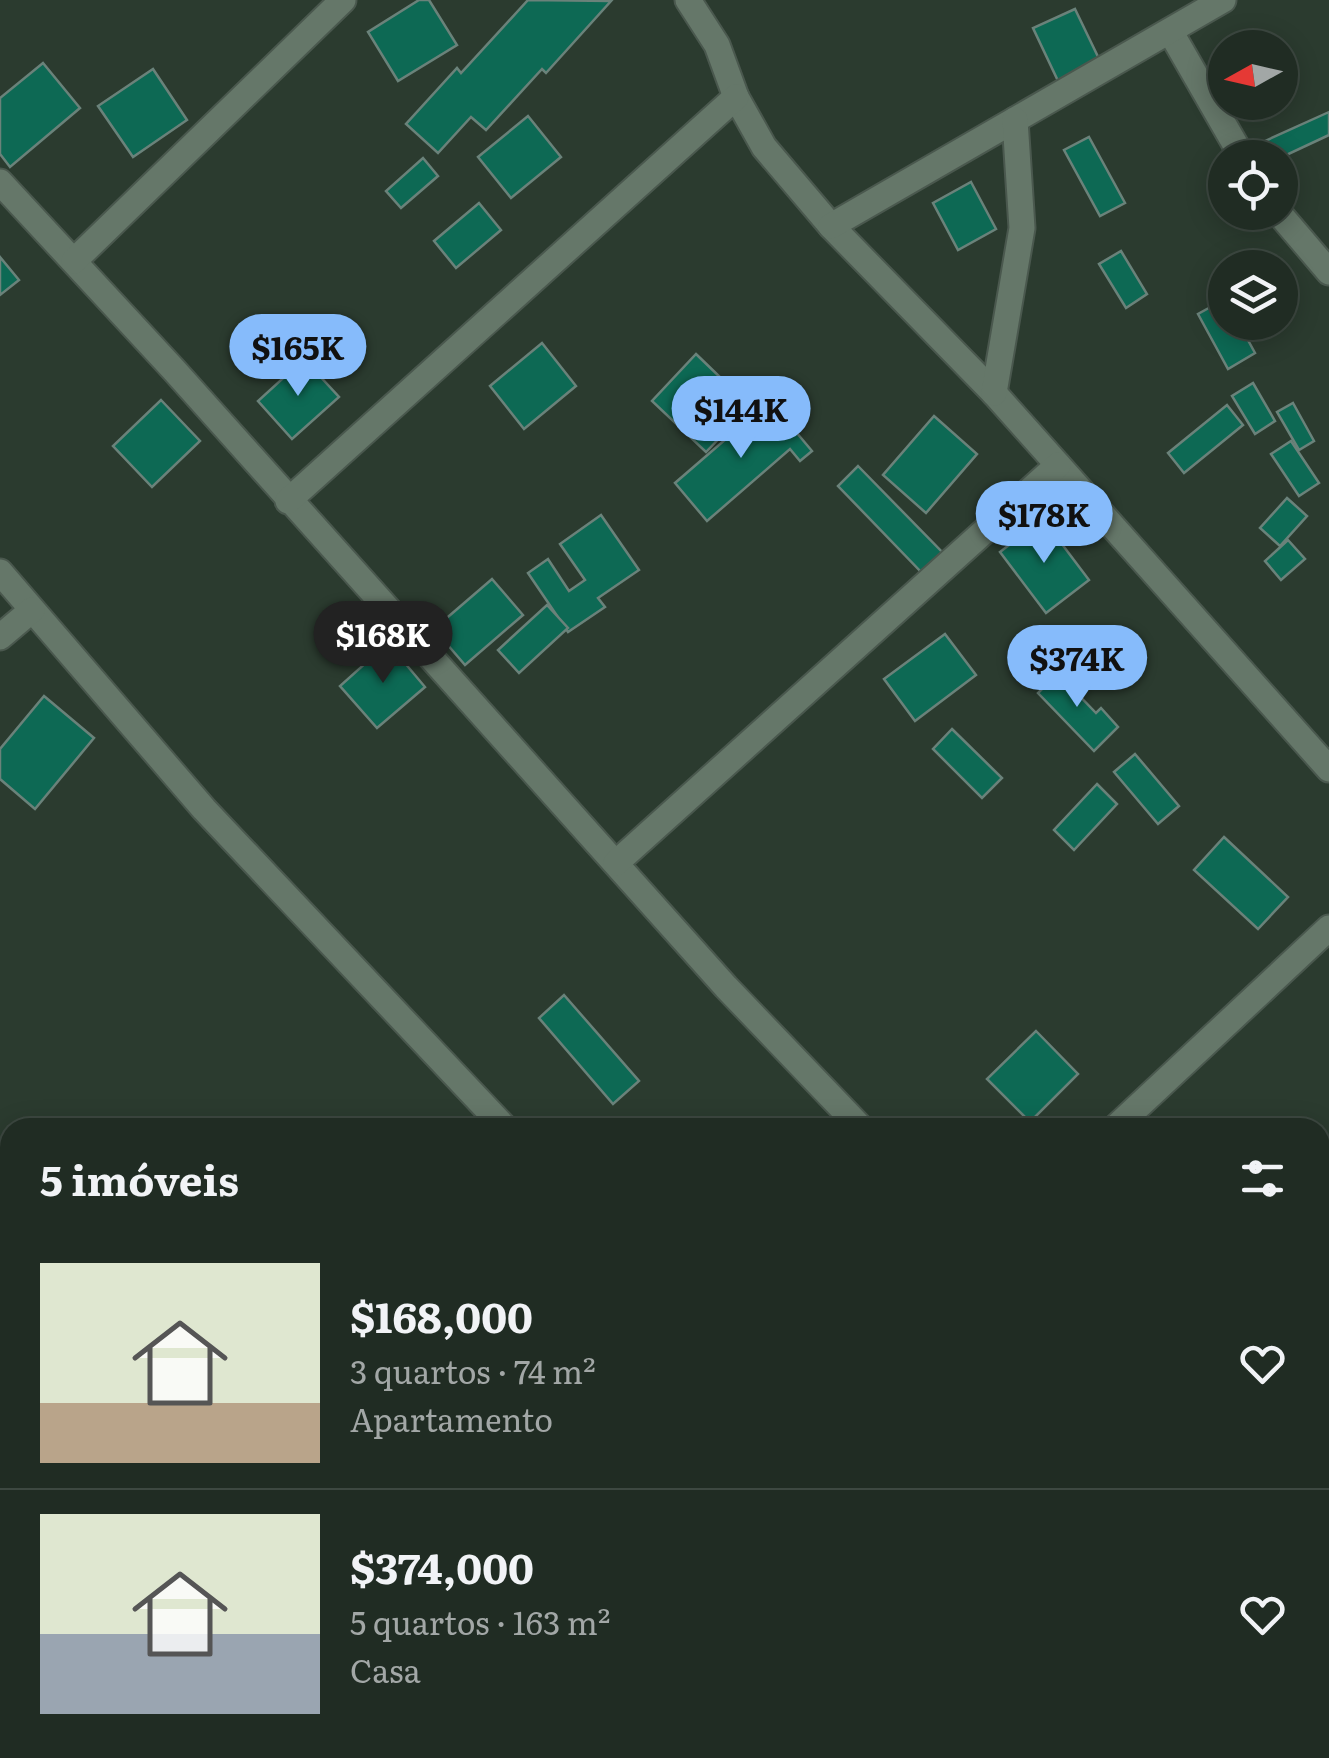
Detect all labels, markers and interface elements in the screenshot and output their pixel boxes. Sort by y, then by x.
north arrow [1208,30,1298,120]
map controls [1208,30,1298,340]
button: locate [1208,140,1298,230]
button: layers [1208,250,1298,340]
pin: $165K [228,314,368,399]
text: $165K [251,322,345,370]
pin: $144K [671,376,811,461]
text: $144K [694,384,788,432]
pin: $178K [974,481,1114,566]
text: $178K [998,489,1090,537]
pin: $168K [313,601,453,686]
text: $168K [336,609,430,657]
pin: $374K [1007,625,1147,710]
text: $374K [1029,633,1125,681]
text: 5 imóveis [40,1147,239,1209]
icon: filters [1235,1151,1290,1206]
text: $168,000 [350,1284,533,1346]
icon: home [120,1303,240,1423]
icon: heart [1235,1336,1290,1391]
text: 3 quartos · 74 m² [350,1346,596,1394]
text: Apartamento [350,1394,553,1442]
text: $374,000 [350,1535,534,1597]
icon: home [120,1554,240,1674]
icon: heart [1235,1587,1290,1642]
text: 5 quartos · 163 m² [350,1597,611,1645]
text: Casa [350,1645,421,1693]

